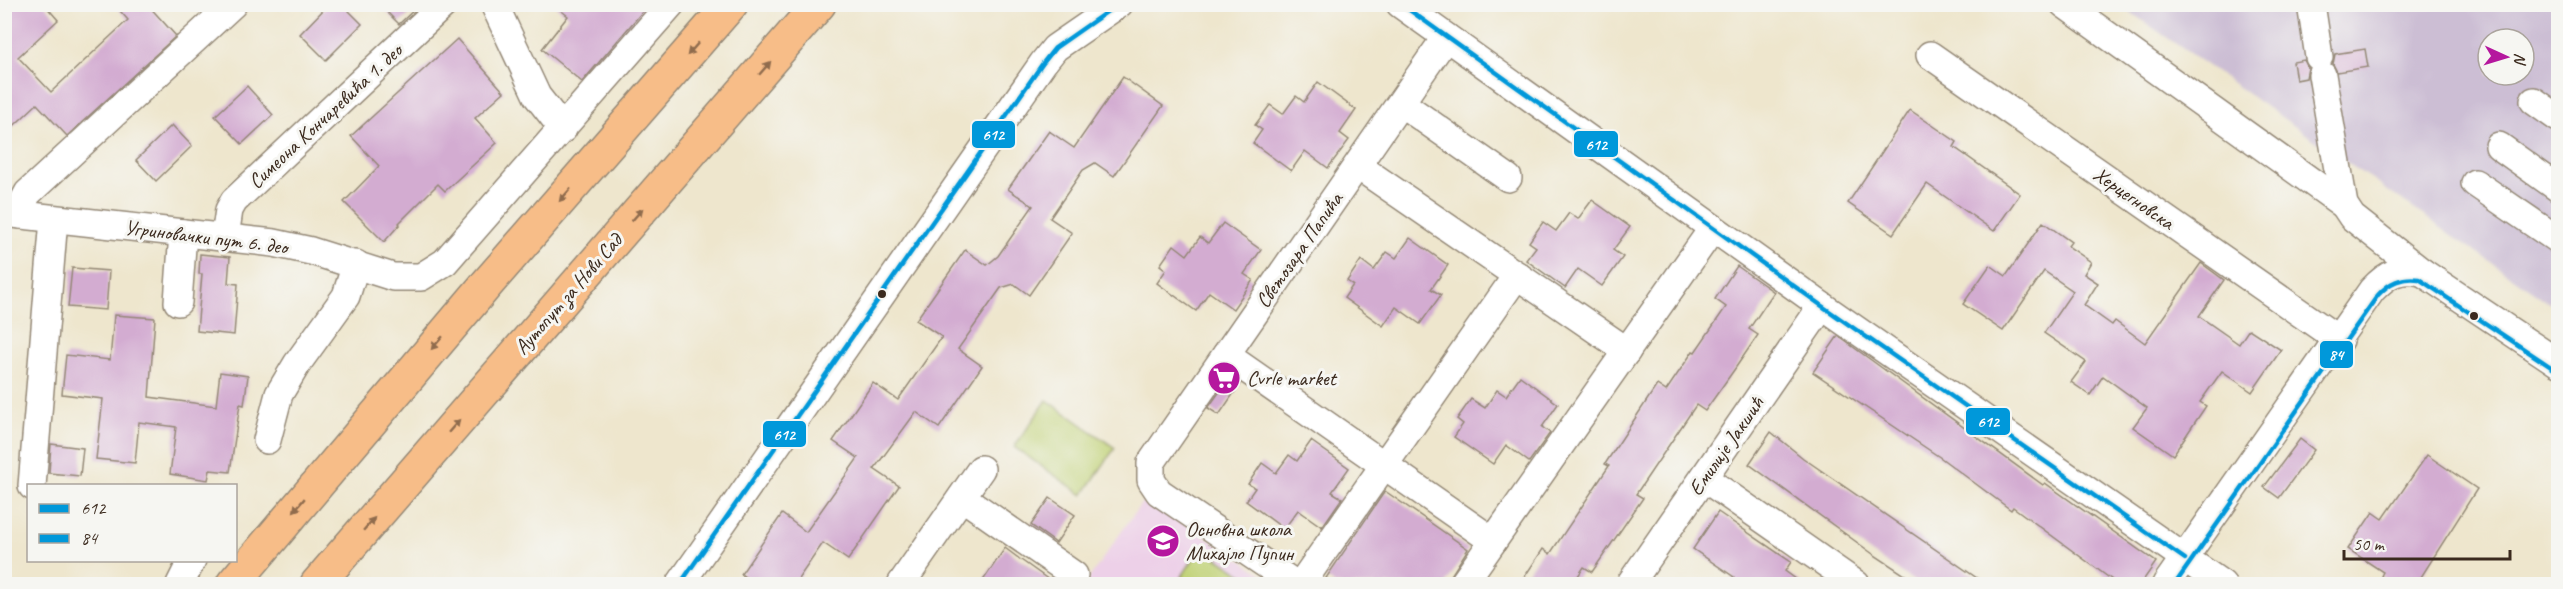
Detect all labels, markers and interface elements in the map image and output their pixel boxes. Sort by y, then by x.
north arrow [2476,27,2536,87]
street label: Симеона Кончаревића 1. део [243,36,409,194]
one-way arrow [687,41,700,56]
text: N [2509,52,2530,67]
one-way arrow [758,60,772,75]
line badge: 612 [971,120,1016,149]
text: 612 [982,125,1006,145]
line badge: 612 [1573,130,1619,158]
text: 612 [1585,135,1609,155]
street label: Херцегновска [2089,161,2181,236]
street label: Светозара Папића [1250,186,1349,313]
one-way arrow [558,188,572,203]
one-way arrow [630,208,643,223]
street label: Угриновачки пут 6. део [123,214,292,260]
street label: Аутопут за Нови Сад [508,227,630,360]
unlabelled marker [876,288,888,300]
unlabelled marker [2468,310,2480,322]
one-way arrow [431,335,444,350]
line badge: 84 [2319,340,2354,369]
text: 84 [2329,345,2345,365]
supermarket icon: Cvrle market [1206,360,1242,396]
place label: Cvrle market [1247,365,1338,391]
street label: Емилије Јакшић [1682,391,1770,500]
line badge: 612 [1965,407,2011,436]
text: 612 [1977,412,2001,432]
one-way arrow [447,419,460,434]
line badge: 612 [762,420,807,448]
text: 612 [773,425,797,445]
legend [27,484,237,562]
text: 612 [81,497,107,519]
one-way arrow [293,497,306,512]
place label: Основна школа Михајло Пупин [1186,516,1295,566]
one-way arrow [362,517,375,532]
school or university icon: Основна школа Михајло Пупин [1145,523,1181,559]
scale bar [2344,523,2510,561]
text: 84 [81,527,99,549]
text: 50 m [2353,533,2386,555]

